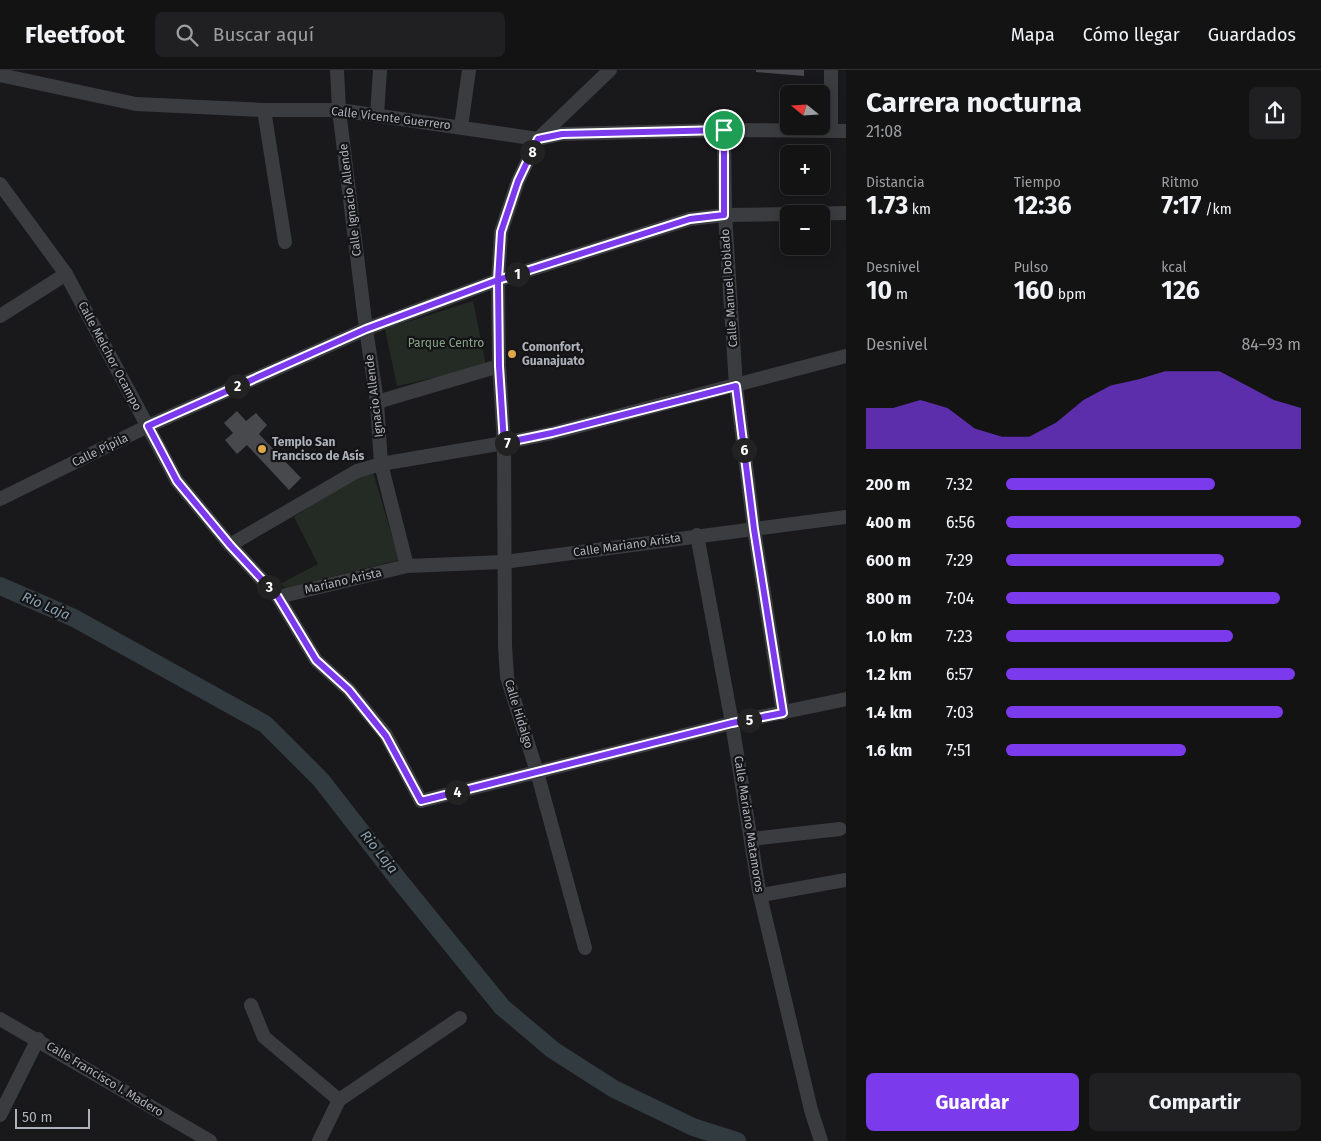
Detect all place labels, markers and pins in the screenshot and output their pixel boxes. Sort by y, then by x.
pin [703,109,745,151]
pin: 8 [520,140,544,164]
pin: 1 [504,262,530,286]
place label: Comonfort, Guanajuato [522,340,585,368]
marker: Comonfort, Guanajuato [506,348,518,360]
pin: 2 [224,374,250,398]
pin: 7 [494,430,520,456]
place label: Templo San Francisco de Asís [272,435,365,463]
pin: 6 [732,438,756,462]
marker: Templo San Francisco de Asís [256,443,268,455]
pin: 3 [256,574,282,600]
pin: 5 [736,708,762,732]
pin: 4 [444,780,470,804]

